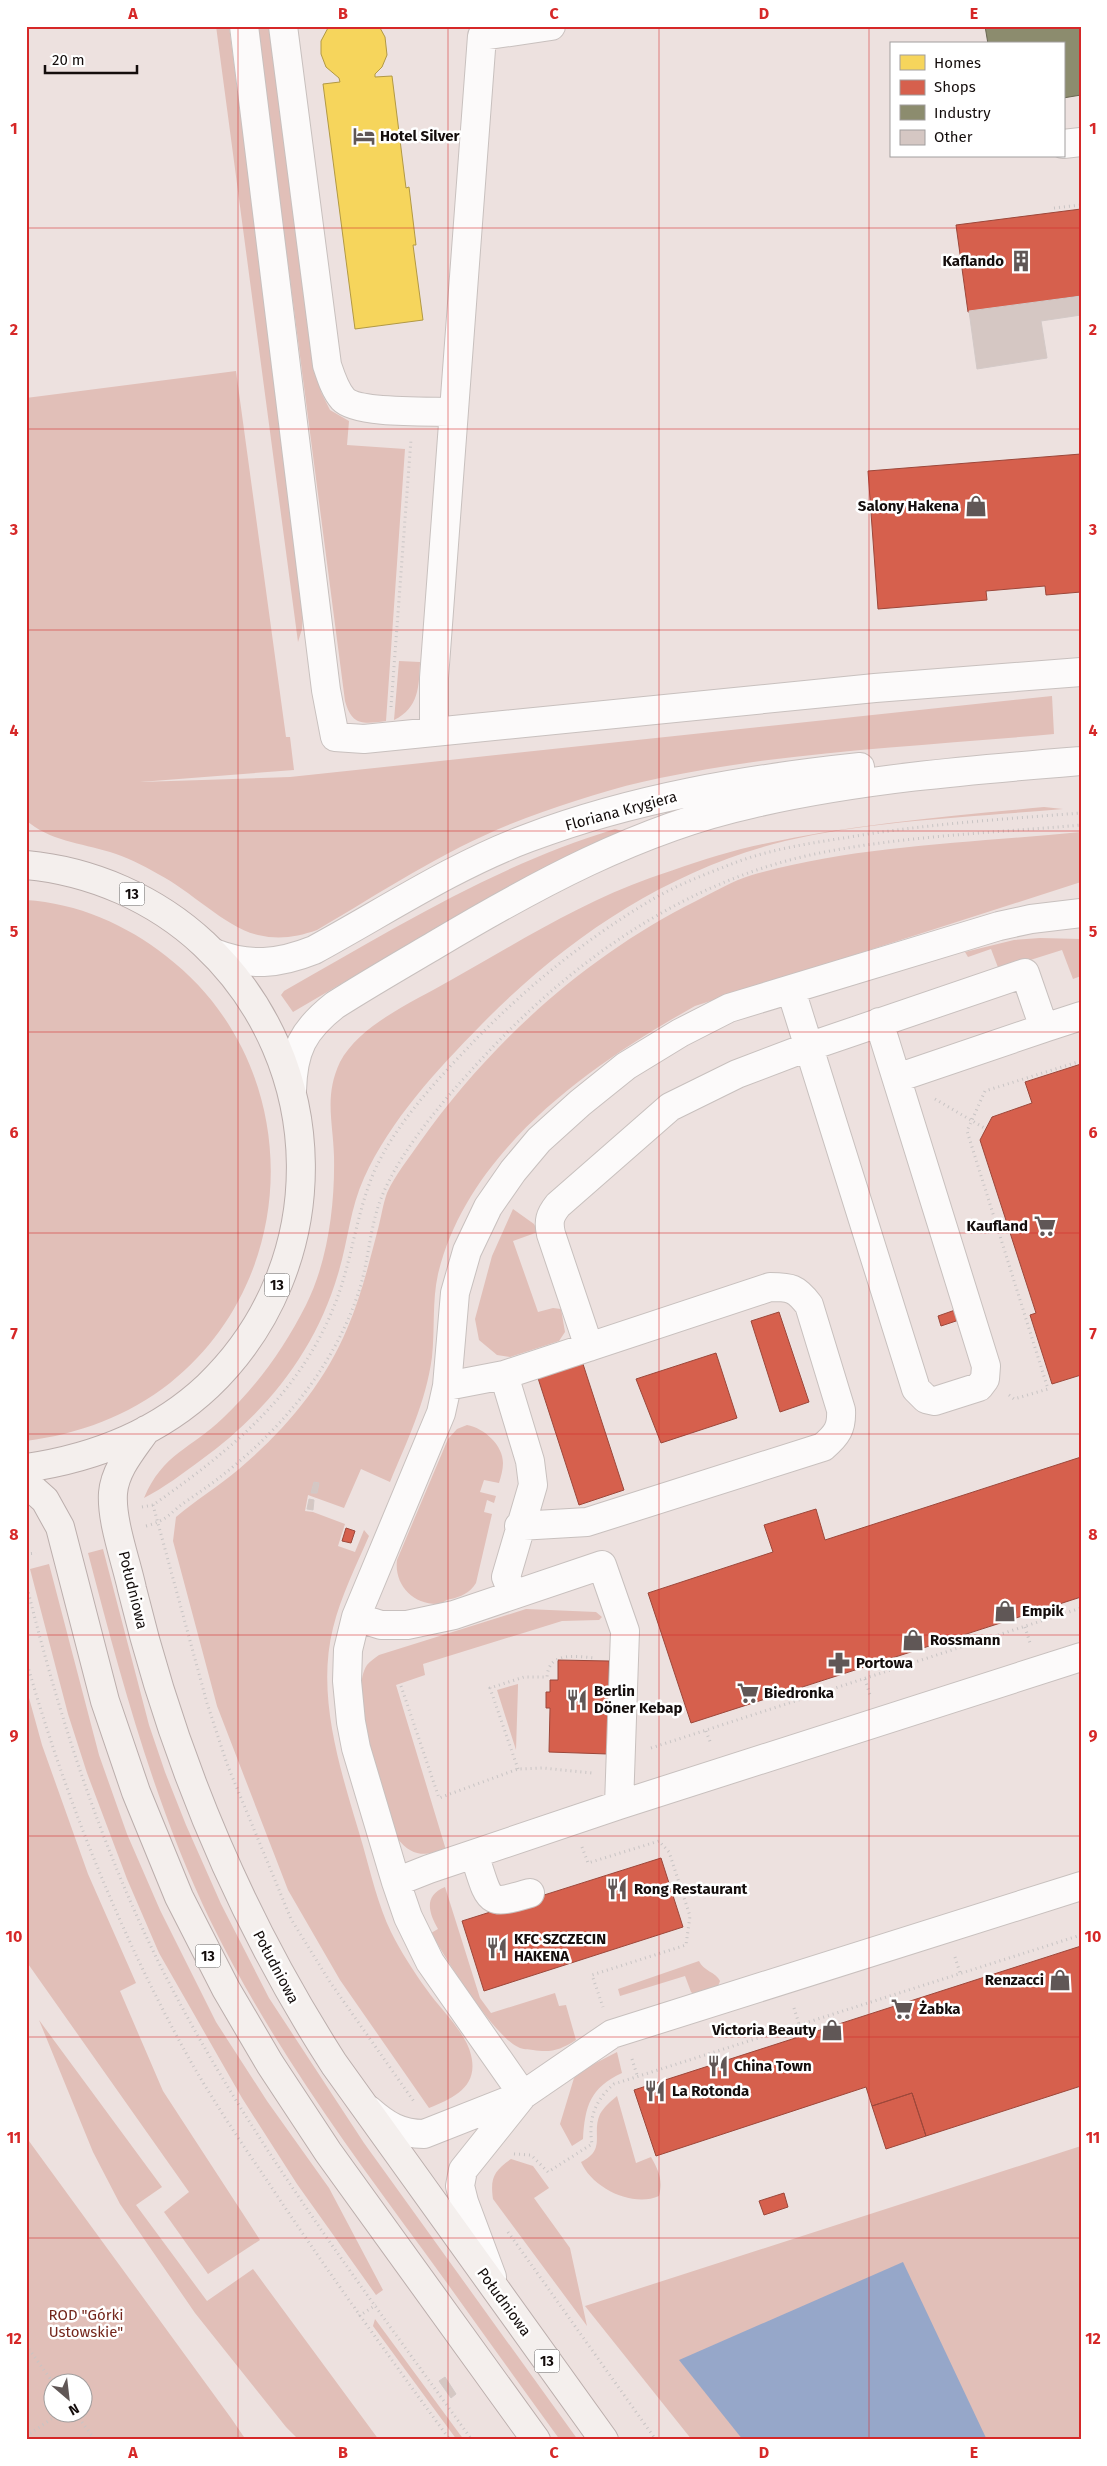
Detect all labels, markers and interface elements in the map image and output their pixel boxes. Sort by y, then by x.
text: A [127,4,138,23]
text: B [338,4,348,23]
text: C [549,4,559,23]
text: D [759,4,769,23]
text: E [970,4,978,23]
scale bar [45,42,138,74]
legend [890,42,1064,158]
text: 20 m [52,51,85,69]
text: Homes [934,54,981,72]
text: Shops [934,78,976,96]
text: Industry [934,104,991,122]
text: 1 [10,119,18,138]
text: 1 [1089,119,1097,138]
hotel icon: Hotel Silver [351,123,377,149]
place label: Hotel Silver [380,127,461,145]
text: Other [934,128,973,146]
building icon: Kaflando [1008,248,1034,274]
place label: Kaflando [942,252,1004,270]
text: 2 [10,320,18,339]
text: 2 [1089,320,1097,339]
shop icon: Salony Hakena [963,493,989,519]
place label: Salony Hakena [858,497,959,515]
text: 3 [9,520,18,539]
text: 3 [1088,520,1097,539]
text: 4 [9,721,19,740]
text: 4 [1088,721,1098,740]
street label: Floriana Krygiera [563,787,679,835]
road number: 13 [120,882,144,906]
text: 5 [10,922,19,941]
text: 5 [1089,922,1098,941]
text: 6 [9,1123,19,1142]
text: 6 [1088,1123,1098,1142]
supermarket icon: Kaufland [1032,1213,1058,1239]
place label: Kaufland [967,1217,1028,1235]
road number: 13 [264,1274,290,1296]
text: 7 [10,1324,18,1343]
text: 7 [1089,1324,1097,1343]
text: 8 [9,1525,19,1544]
text: 8 [1088,1525,1098,1544]
street label: Południowa [115,1549,151,1631]
shop icon: Empik [992,1598,1018,1624]
place label: Empik [1022,1602,1065,1620]
shop icon: Rossmann [900,1627,926,1653]
place label: Rossmann [930,1631,1000,1649]
pharmacy icon: Portowa [826,1650,852,1676]
place label: Portowa [856,1654,913,1672]
supermarket icon: Biedronka [735,1680,761,1706]
place label: Berlin Döner Kebap [594,1682,683,1717]
place label: Biedronka [764,1684,834,1702]
restaurant icon: Berlin Döner Kebap [564,1687,590,1713]
text: 9 [10,1726,19,1745]
text: 9 [1089,1726,1098,1745]
restaurant icon: Rong Restaurant [604,1876,630,1902]
place label: Rong Restaurant [634,1880,748,1898]
text: 10 [6,1927,22,1946]
street label: Południowa [249,1927,303,2007]
text: 10 [1085,1927,1101,1946]
place label: KFC SZCZECIN HAKENA [514,1930,606,1965]
restaurant icon: KFC SZCZECIN HAKENA [484,1935,510,1961]
road number: 13 [196,1944,220,1968]
shop icon: Renzacci [1047,1967,1073,1993]
place label: Renzacci [985,1971,1044,1989]
supermarket icon: Żabka [889,1996,915,2022]
place label: Żabka [919,2000,960,2018]
shop icon: Victoria Beauty [819,2017,845,2043]
place label: Victoria Beauty [711,2021,816,2039]
restaurant icon: China Town [705,2053,731,2079]
place label: China Town [734,2057,812,2075]
restaurant icon: La Rotonda [642,2078,668,2104]
place label: La Rotonda [672,2082,749,2100]
text: 11 [7,2128,21,2147]
text: 11 [1086,2128,1100,2147]
street label: Południowa [473,2264,535,2340]
park label: ROD "Górki Ustowskie" [49,2306,123,2341]
text: 12 [6,2329,22,2348]
text: 12 [1085,2329,1101,2348]
road number: 13 [534,2350,560,2372]
north arrow [42,2374,92,2424]
text: N [66,2399,82,2419]
text: A [127,2443,138,2462]
text: B [338,2443,348,2462]
text: C [549,2443,559,2462]
text: D [759,2443,769,2462]
text: E [970,2443,978,2462]

